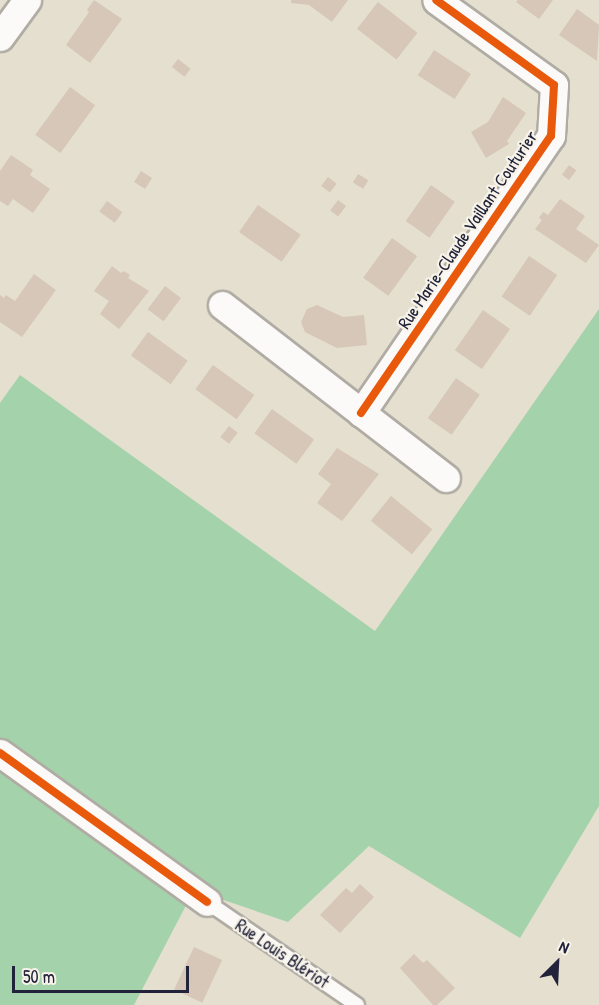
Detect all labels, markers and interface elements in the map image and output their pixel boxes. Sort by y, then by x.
street label: Rue Marie-Claude Vaillant Couturier [394,127,542,333]
street label: Rue Louis Blériot [231,915,333,993]
north arrow [527,933,587,993]
text: N [556,935,573,958]
scale bar [15,954,192,992]
text: 50 m [23,964,55,989]

